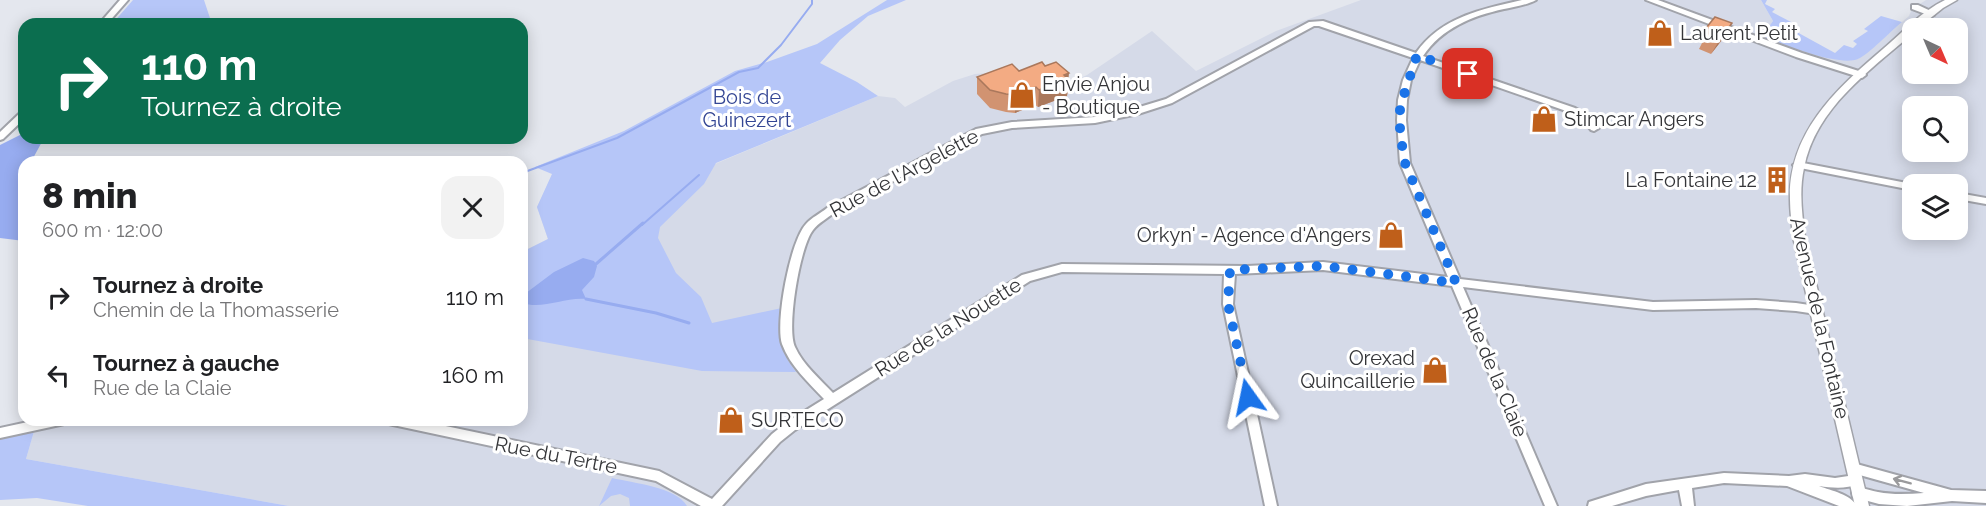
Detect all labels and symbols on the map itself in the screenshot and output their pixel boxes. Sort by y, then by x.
shop icon: Laurent Petit [1645,18,1675,48]
north arrow [1902,18,1968,84]
place label: Laurent Petit [1680,21,1798,45]
pin [1442,48,1493,99]
place label: Envie Anjou - Boutique [1042,72,1150,119]
shop icon: Envie Anjou - Boutique [1007,80,1037,110]
park label: Bois de Guinezert [703,85,792,132]
shop icon: Stimcar Angers [1529,104,1559,134]
place label: Stimcar Angers [1564,107,1704,131]
street label: Rue de l'Argelette [825,124,983,222]
building icon: La Fontaine 12 [1762,165,1792,195]
place label: La Fontaine 12 [1625,168,1757,192]
street label: Avenue de la Fontaine [1785,215,1855,421]
shop icon: Orkyn' - Agence d'Angers [1376,220,1406,250]
place label: Orkyn' - Agence d'Angers [1137,223,1371,247]
street label: Rue de la Nouette [870,272,1026,382]
street label: Rue de la Claie [1457,304,1533,441]
place label: Orexad Quincaillerie [1300,346,1415,393]
shop icon: Orexad Quincaillerie [1420,355,1450,385]
position arrow [1216,365,1280,429]
shop icon: SURTECO [716,405,746,435]
place label: SURTECO [751,408,844,432]
street label: Rue du Tertre [493,431,620,479]
one-way arrow [1893,475,1912,486]

